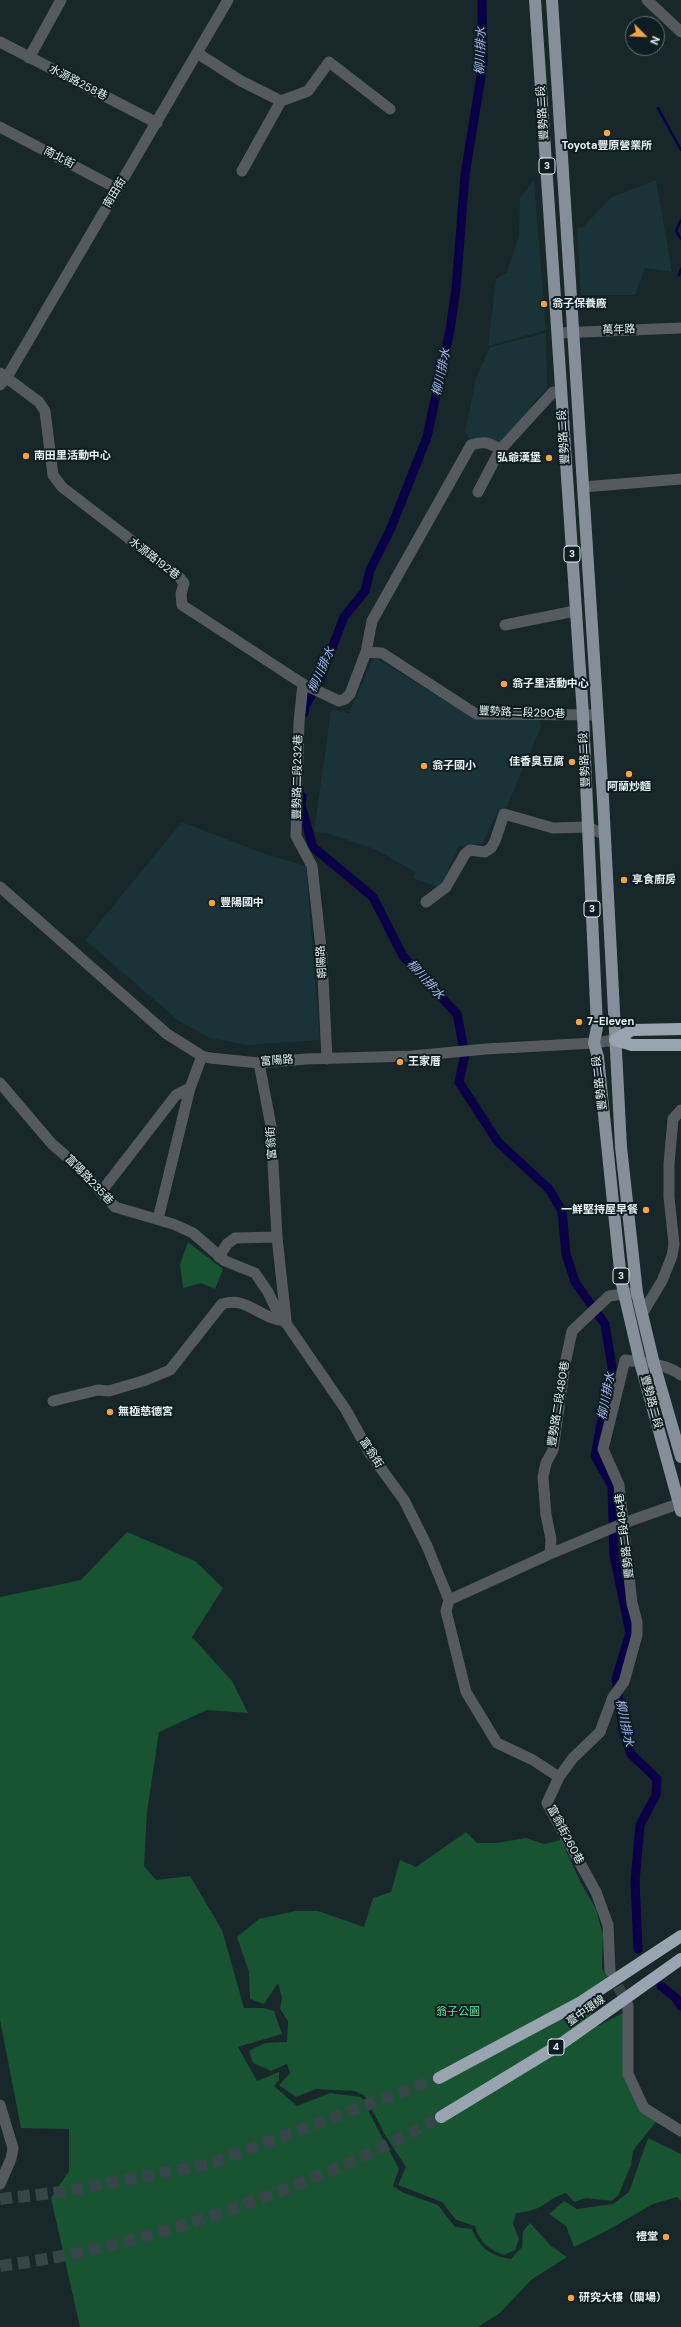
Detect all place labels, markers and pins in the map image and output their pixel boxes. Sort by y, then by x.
marker: Toyota豐原營業所 [602,128,612,138]
place label: Toyota豐原營業所 [562,139,652,153]
place label: 翁子保養廠 [552,297,607,311]
marker: 翁子保養廠 [539,299,549,309]
place label: 南田里活動中心 [34,449,111,463]
marker: 南田里活動中心 [21,451,31,461]
place label: 弘爺漢堡 [497,451,541,465]
marker: 弘爺漢堡 [544,453,554,463]
place label: 翁子里活動中心 [512,677,589,691]
marker: 翁子里活動中心 [499,679,509,689]
place label: 佳香臭豆腐 [509,755,564,769]
marker: 佳香臭豆腐 [567,757,577,767]
place label: 翁子國小 [432,759,476,773]
marker: 翁子國小 [419,761,429,771]
marker: 阿蘭炒麵 [624,769,634,779]
place label: 阿蘭炒麵 [607,780,651,794]
place label: 享食廚房 [632,873,676,887]
marker: 享食廚房 [619,875,629,885]
place label: 豐陽國中 [220,896,264,910]
marker: 豐陽國中 [207,898,217,908]
place label: 7-Eleven [587,1015,634,1029]
marker: 7-Eleven [574,1017,584,1027]
place label: 王家厝 [408,1055,441,1069]
marker: 王家厝 [395,1057,405,1067]
place label: 一鮮堅持屋早餐 [561,1203,638,1217]
marker: 一鮮堅持屋早餐 [641,1205,651,1215]
place label: 無極慈德宮 [118,1405,173,1419]
marker: 無極慈德宮 [105,1407,115,1417]
place label: 禮堂 [636,2230,658,2244]
marker: 禮堂 [661,2232,671,2242]
place label: 研究大樓（闈場） [579,2291,667,2305]
marker: 研究大樓（闈場） [566,2293,576,2303]

